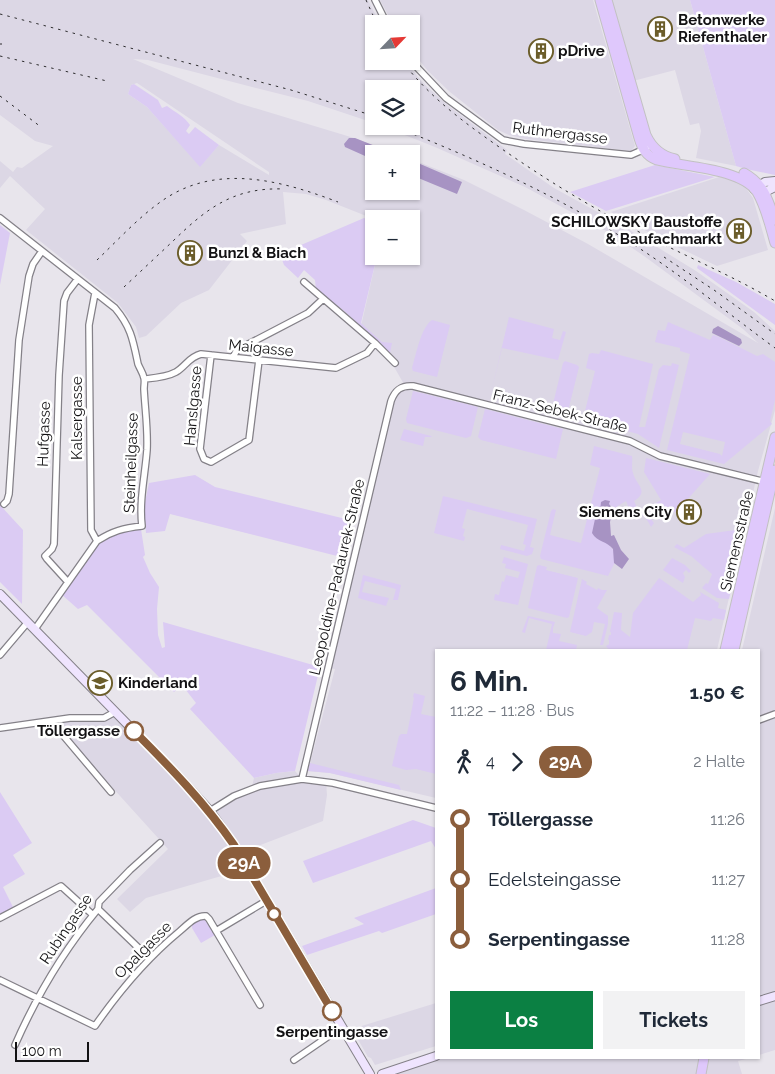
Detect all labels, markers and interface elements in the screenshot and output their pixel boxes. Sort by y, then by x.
place label: Betonwerke Riefenthaler [678,11,767,46]
north arrow [365,15,420,70]
map controls [365,15,420,265]
building icon: Betonwerke Riefenthaler [647,16,673,42]
building icon: pDrive [528,38,554,64]
place label: pDrive [558,42,605,60]
button: layers [365,80,420,135]
street label: Ruthnergasse [511,118,609,148]
button: + [365,145,420,200]
button: − [365,210,420,265]
place label: SCHILOWSKY Baustoffe & Baufachmarkt [551,213,722,248]
building icon: SCHILOWSKY Baustoffe & Baufachmarkt [726,218,752,244]
building icon: Bunzl & Biach [177,240,203,266]
place label: Bunzl & Biach [208,244,306,262]
street label: Maigasse [228,336,295,360]
street label: Hanslgasse [181,365,205,447]
street label: Kalsergasse [68,376,86,460]
street label: Franz-Sebek-Straße [491,386,629,436]
street label: Hufgasse [34,401,54,467]
street label: Steinheilgasse [120,412,142,513]
street label: Leopoldine-Padaurek-Straße [306,477,368,677]
street label: Siemensstraße [717,489,757,593]
building icon: Siemens City [676,499,702,525]
place label: Siemens City [579,503,673,521]
text: 6 Min. [450,665,528,698]
school or university icon: Kinderland [87,670,113,696]
place label: Kinderland [118,674,198,692]
text: 1.50 € [689,681,745,703]
text: 11:22 – 11:28 · Bus [450,701,574,720]
marker: Töllergasse [124,721,144,741]
place label: Töllergasse [37,722,120,740]
icon: walk [450,748,478,776]
icon: forward [503,748,531,776]
text: 29A [549,751,582,772]
text: 4 [486,752,495,771]
text: 2 Halte [693,752,745,771]
text: Töllergasse [488,808,593,830]
text: 11:26 [710,810,745,829]
line badge: 29A [215,847,273,879]
text: 29A [228,852,260,873]
text: Edelsteingasse [488,868,621,890]
text: 11:27 [711,870,745,889]
street label: Rubingasse [36,890,96,967]
unlabelled marker [267,907,281,921]
street label: Opalgasse [111,918,175,982]
text: Serpentingasse [488,928,630,950]
text: 11:28 [710,930,745,949]
button: Los [450,991,593,1049]
button: Tickets [603,991,745,1049]
marker: Serpentingasse [322,1001,342,1021]
place label: Serpentingasse [276,1023,388,1041]
scale bar [15,1039,89,1062]
text: 100 m [22,1043,62,1059]

